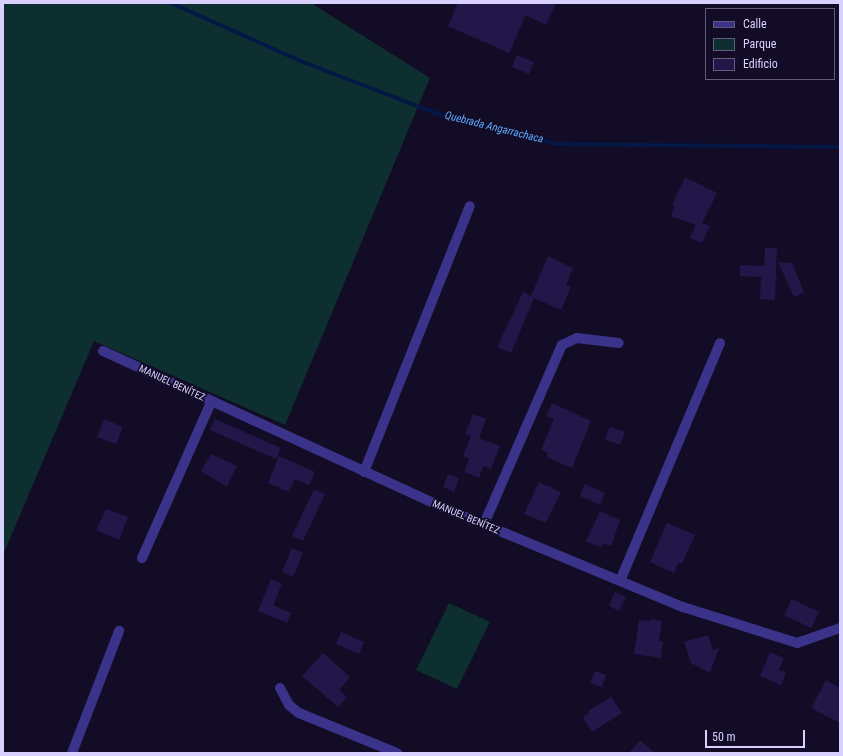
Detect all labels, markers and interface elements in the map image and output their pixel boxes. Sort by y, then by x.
legend [705,8,835,80]
text: Calle [743,17,767,31]
text: Parque [743,37,776,51]
text: Edificio [743,57,778,71]
water label: Quebrada Angarrachaca [443,109,545,147]
street label: MANUEL BENÍTEZ [137,362,207,404]
street label: MANUEL BENÍTEZ [431,497,501,537]
scale bar [707,722,807,748]
text: 50 m [712,730,736,744]

